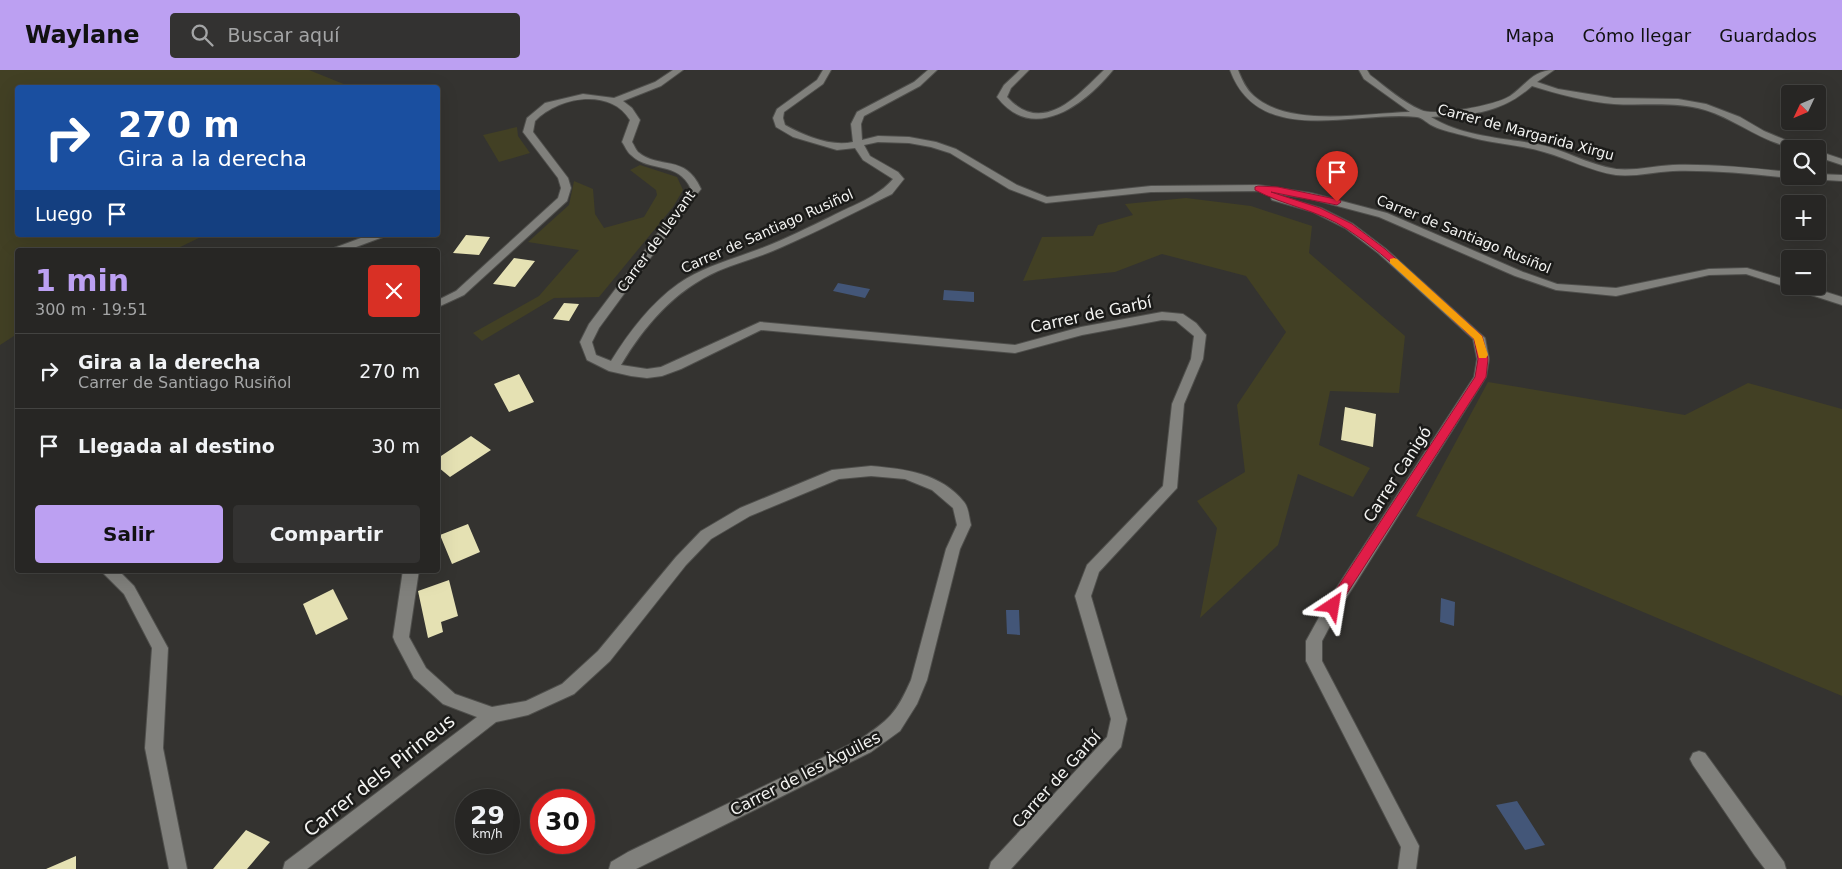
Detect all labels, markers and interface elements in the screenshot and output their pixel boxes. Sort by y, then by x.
search box [170,13,520,58]
text: Waylane [25,21,140,49]
icon: search [188,21,216,49]
text: Buscar aquí [228,24,339,46]
text: Mapa [1505,25,1554,46]
text: Cómo llegar [1582,25,1691,46]
text: Guardados [1719,25,1817,46]
north arrow [1781,85,1826,130]
map controls [1781,85,1826,295]
street label: Carrer de Margarida Xirgu [1436,101,1616,163]
icon: right [35,105,100,170]
text: 270 m [118,105,240,145]
button: search [1781,140,1826,185]
text: Gira a la derecha [118,146,307,171]
pin [1316,151,1358,202]
icon: arrive [1323,158,1351,186]
street label: Carrer de Santiago Rusiñol [678,186,856,276]
street label: Carrer de Llevant [614,187,699,295]
street label: Carrer de Santiago Rusiñol [1374,192,1554,276]
button: + [1781,195,1826,240]
icon: arrive [103,200,131,228]
text: Luego [35,203,93,225]
button: − [1781,250,1826,295]
text: 1 min [35,263,129,298]
button: close [368,265,420,317]
street label: Carrer de Garbí [1029,292,1154,337]
text: 300 m · 19:51 [35,300,148,319]
text: Gira a la derecha [78,351,261,373]
icon: right [35,357,63,385]
text: 270 m [359,360,420,382]
text: Carrer de Santiago Rusiñol [78,373,291,392]
street label: Carrer Canigó [1359,423,1435,526]
icon: arrive [35,432,63,460]
text: Llegada al destino [78,435,275,457]
text: 30 m [371,435,420,457]
button: Salir [35,505,223,563]
button: Compartir [233,505,420,563]
position arrow [1306,579,1358,631]
street label: Carrer dels Pirineus [299,709,459,841]
street label: Carrer de les Àguiles [727,727,884,820]
street label: Carrer de Garbí [1008,727,1105,832]
speed limit sign: 30 [530,789,595,854]
text: 29 [470,801,505,830]
text: km/h [472,827,503,841]

